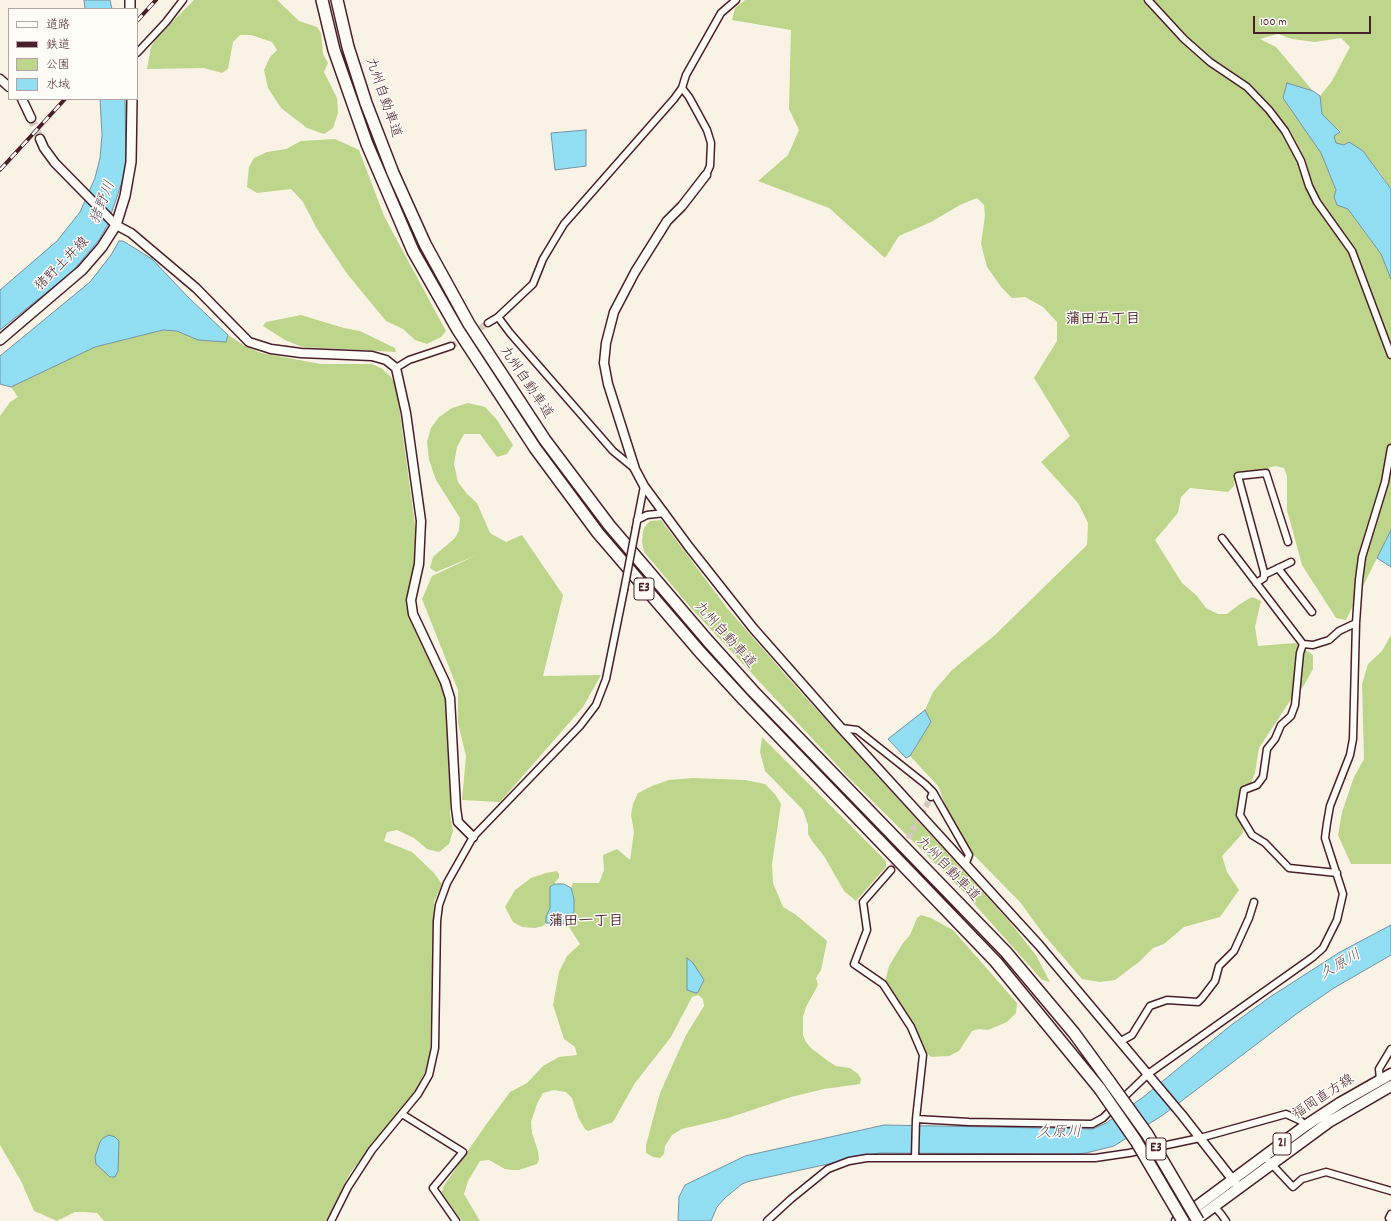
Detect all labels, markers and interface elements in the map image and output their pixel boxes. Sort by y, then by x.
legend [8,8,138,100]
scale bar [1255,8,1373,34]
text: 100 m [1260,14,1287,31]
text: 道路 [46,17,70,34]
text: 鉄道 [46,37,70,54]
street label: 九州自動車道 [360,56,404,140]
text: 公園 [46,57,70,74]
text: 水域 [46,77,70,94]
water label: 猪野川 [87,179,121,227]
street label: 猪野土井線 [32,234,94,296]
district label: 蒲田五丁目 [1066,312,1140,330]
street label: 九州自動車道 [495,343,555,423]
road number: E3 [634,578,654,600]
street label: 九州自動車道 [690,599,758,673]
street label: 九州自動車道 [912,834,982,906]
district label: 蒲田一丁目 [549,914,623,932]
water label: 久原川 [1317,947,1365,985]
street label: 福岡直方線 [1290,1072,1358,1124]
water label: 久原川 [1036,1125,1082,1143]
road number: 21 [1273,1133,1291,1155]
road number: E3 [1146,1138,1166,1160]

